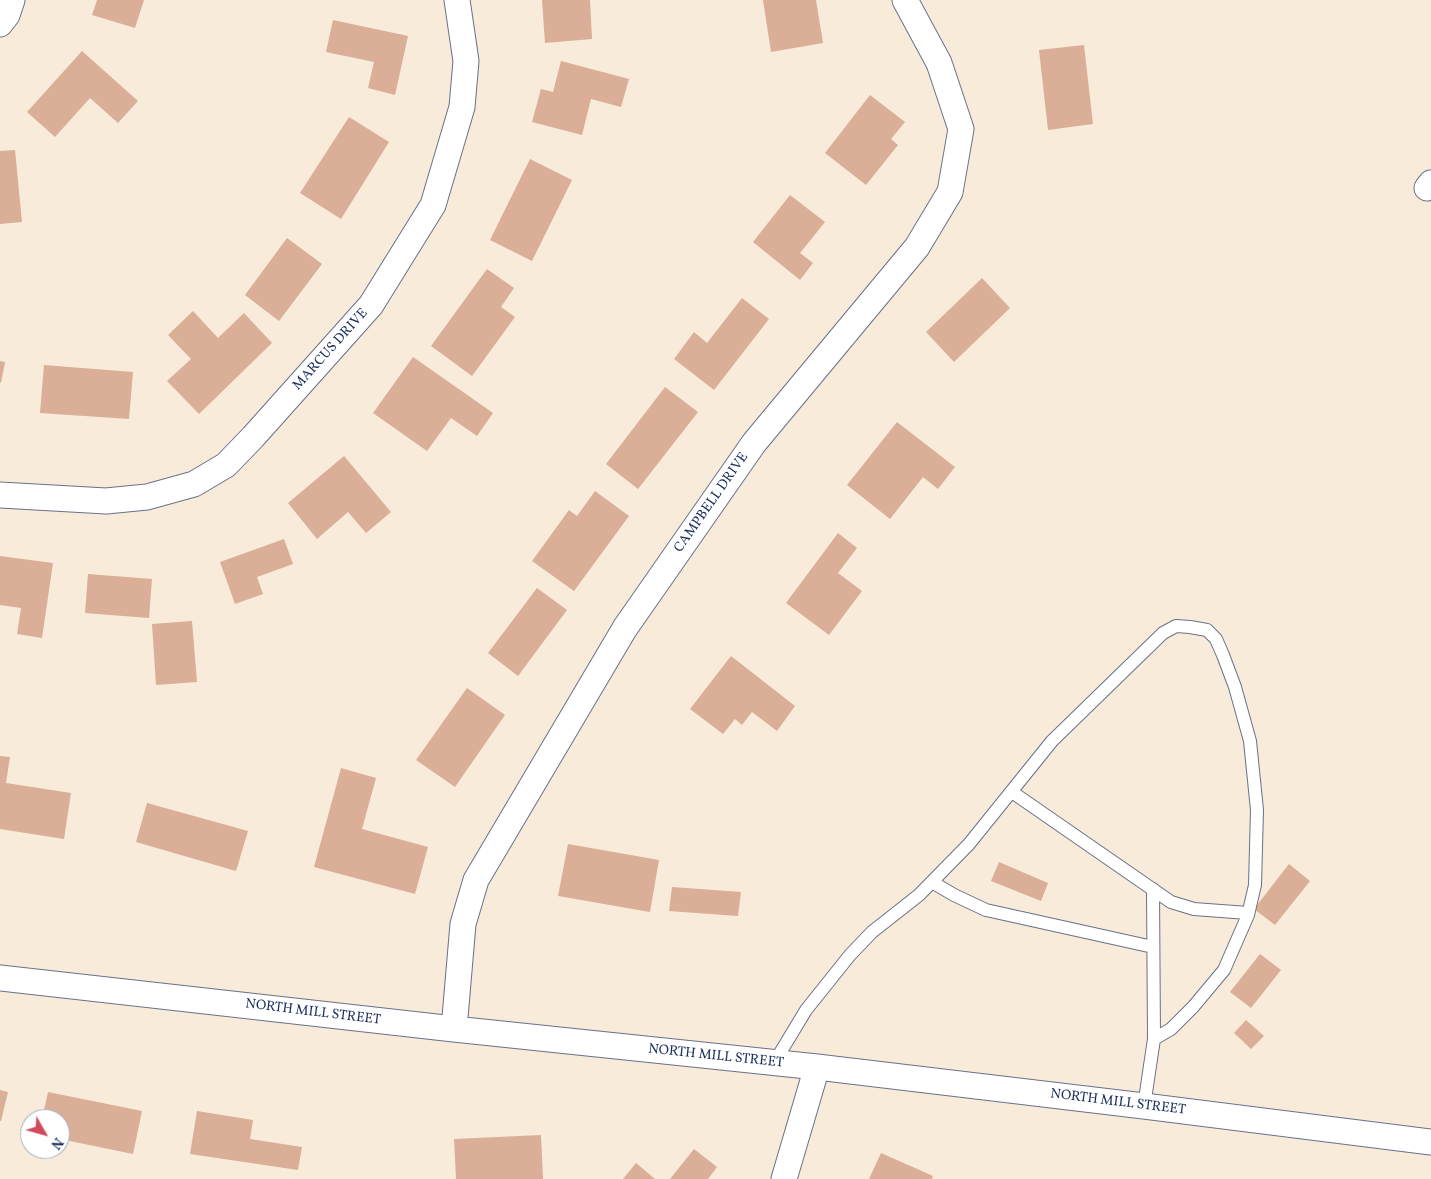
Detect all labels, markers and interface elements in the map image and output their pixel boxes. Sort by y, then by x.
street label: MARCUS DRIVE [290,306,372,394]
street label: CAMPBELL DRIVE [671,450,753,556]
street label: NORTH MILL STREET [244,996,382,1030]
street label: NORTH MILL STREET [647,1042,785,1072]
street label: NORTH MILL STREET [1049,1086,1187,1120]
north arrow [20,1109,70,1159]
text: N [46,1133,67,1153]

